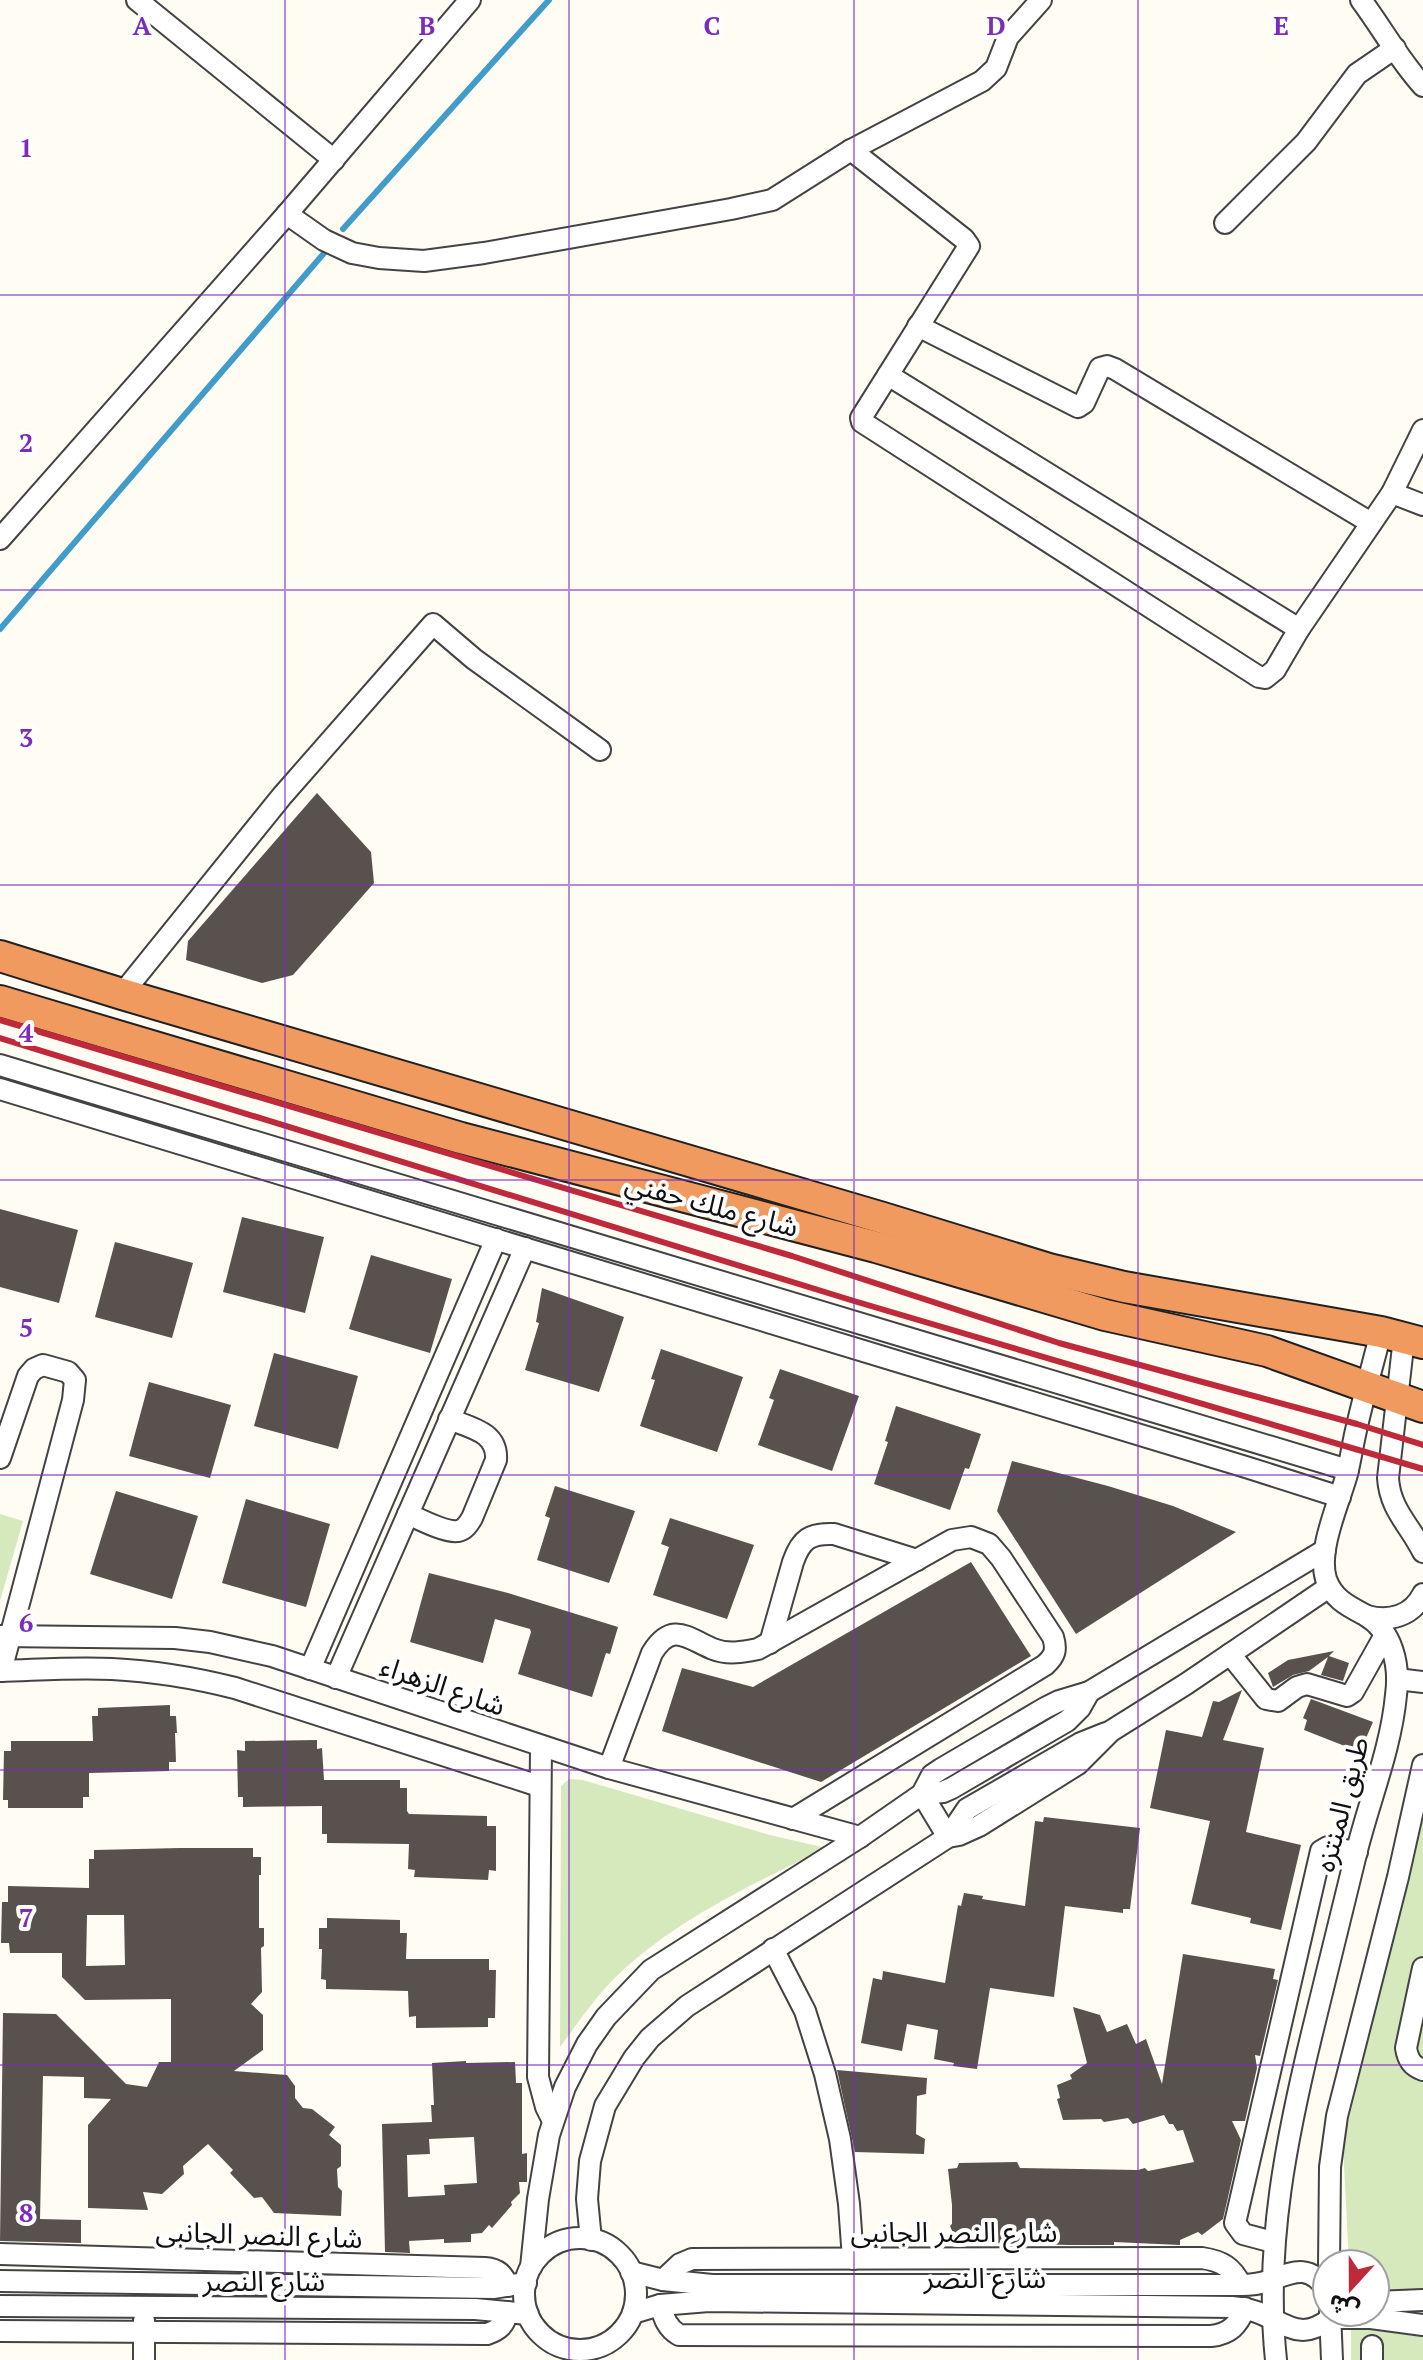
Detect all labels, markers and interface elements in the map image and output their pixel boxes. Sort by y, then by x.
text: A [133,8,152,42]
text: B [419,8,435,42]
text: C [704,8,720,42]
text: D [986,8,1006,42]
text: E [1273,8,1289,42]
text: 1 [19,130,33,164]
text: 2 [19,425,33,459]
text: 3 [19,720,33,754]
text: 4 [19,1015,34,1049]
street label: شارع ملك حفني [620,1163,803,1248]
text: 5 [19,1310,33,1344]
text: 6 [19,1605,33,1639]
street label: شارع الزهراء [375,1646,510,1726]
street label: طريق المنتزه [1305,1732,1377,1876]
text: 7 [19,1900,33,1934]
text: 8 [19,2195,33,2229]
street label: شارع النصر الجانبى [155,2212,363,2259]
street label: شارع النصر الجانبى [850,2213,1058,2253]
north arrow [1311,2248,1391,2328]
street label: شارع النصر [923,2259,1046,2299]
street label: شارع النصر [202,2262,325,2302]
text: ش [1324,2288,1363,2326]

